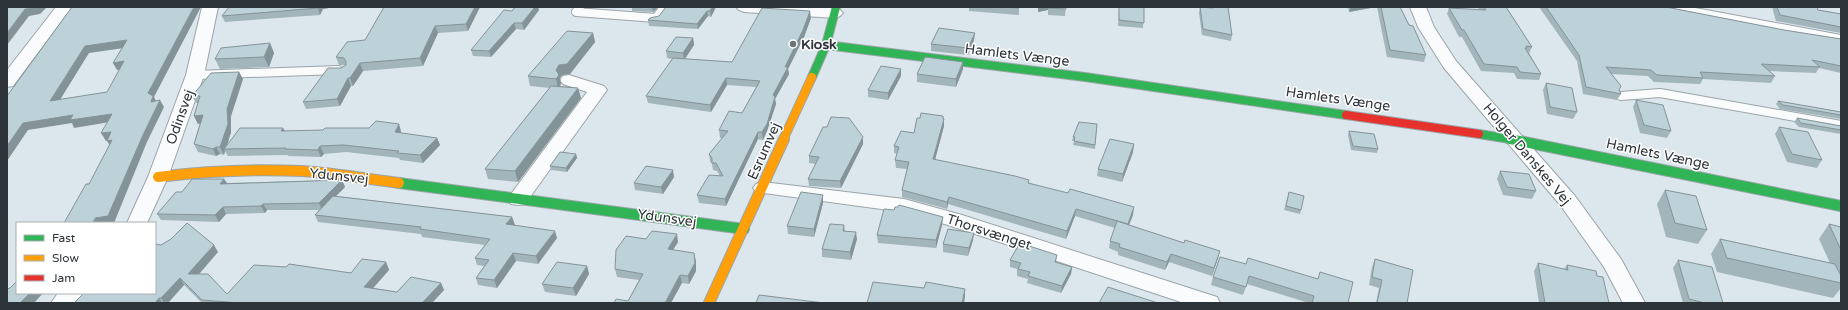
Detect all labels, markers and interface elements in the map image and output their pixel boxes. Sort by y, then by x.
place label: Kiosk [801,36,837,53]
marker: Kiosk [788,39,798,49]
street label: Hamlets Vænge [964,40,1070,70]
street label: Hamlets Vænge [1285,83,1391,115]
street label: Odinsvej [162,87,198,147]
street label: Holger Danskes Vej [1479,100,1575,208]
street label: Esrumvej [744,120,784,182]
street label: Hamlets Vænge [1605,135,1711,173]
street label: Ydunsvej [309,164,369,188]
street label: Ydunsvej [636,205,698,231]
street label: Thorsvænget [944,210,1034,254]
legend [16,222,156,294]
text: Fast [52,231,76,245]
text: Slow [52,251,79,265]
text: Jam [52,271,75,285]

